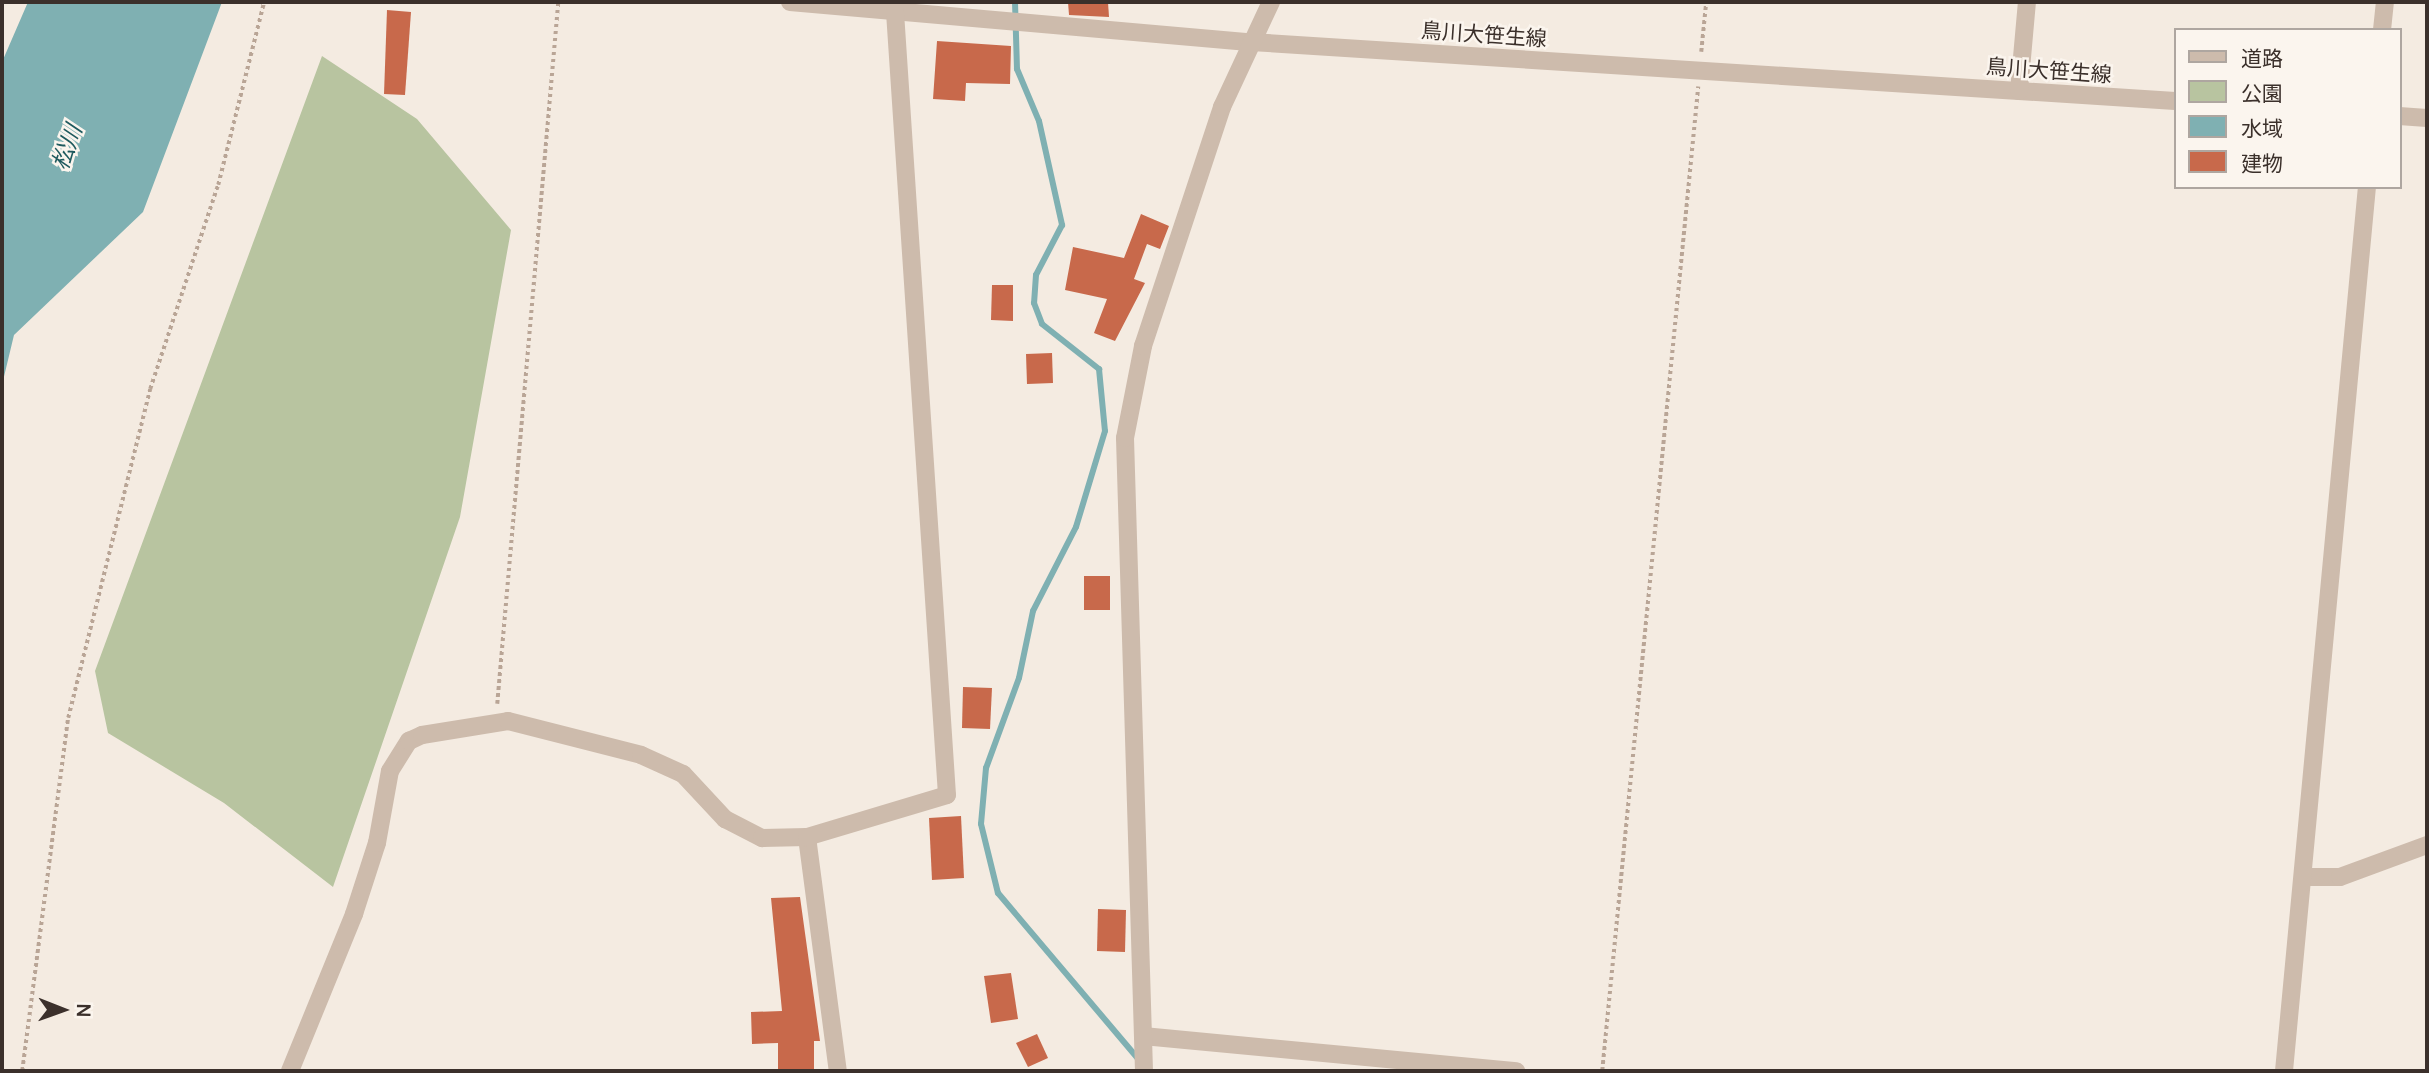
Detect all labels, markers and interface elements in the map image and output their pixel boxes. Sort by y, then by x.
street label: 鳥川大笹生線 [1420,17,1548,51]
legend [2174,28,2401,189]
text: 道路 [2241,44,2283,72]
street label: 鳥川大笹生線 [1985,53,2113,87]
text: 公園 [2241,79,2283,107]
text: 水域 [2241,114,2283,142]
water label: 松川 [45,121,87,173]
text: 建物 [2241,149,2283,177]
north arrow [28,975,98,1045]
text: N [71,1003,97,1017]

